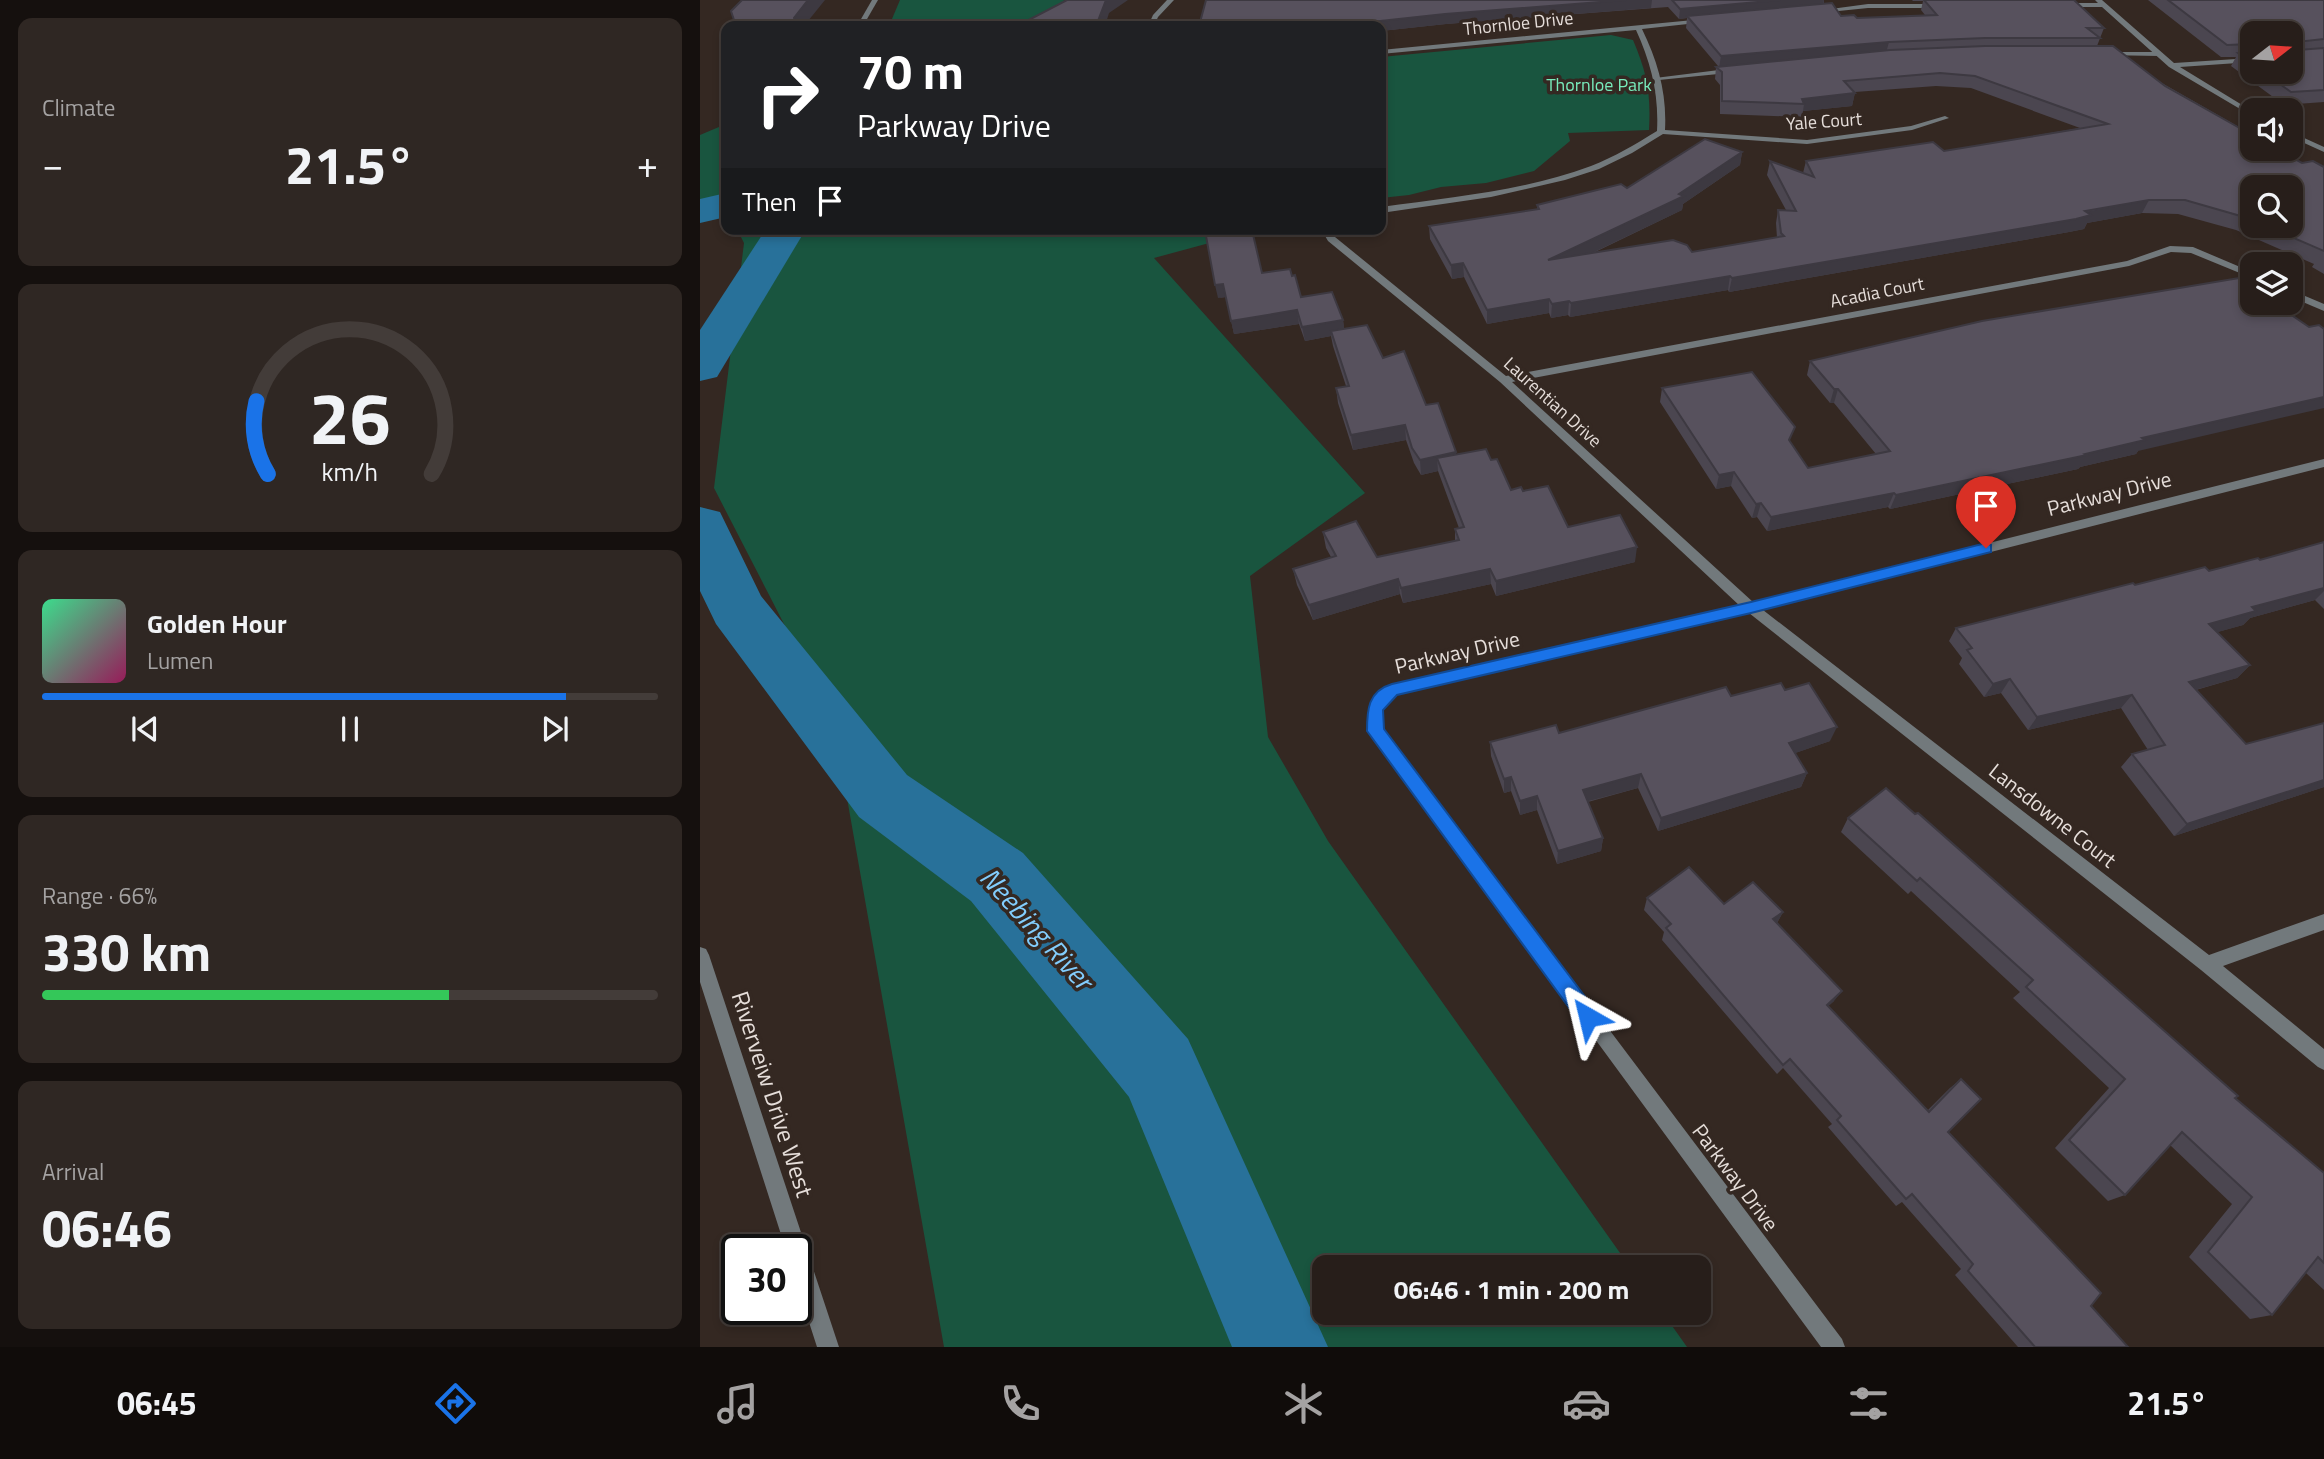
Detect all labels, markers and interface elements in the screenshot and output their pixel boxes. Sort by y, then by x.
street label: Thornloe Drive [1462,4,1574,42]
north arrow [2240,21,2303,84]
map controls [2240,21,2303,315]
text: 70 m [857,33,964,108]
icon: right [742,49,833,140]
park label: Thornloe Park [1546,71,1652,98]
text: Climate [42,90,115,125]
button: sound [2240,98,2303,161]
text: Parkway Drive [857,101,1051,149]
street label: Yale Court [1785,105,1864,137]
text: 21.5° [285,125,415,204]
text: − [42,135,63,193]
text: + [637,135,658,193]
button: search [2240,175,2303,238]
text: Then [742,182,797,221]
icon: arrive [811,182,849,220]
button: layers [2240,252,2303,315]
street label: Acadia Court [1828,270,1927,314]
street label: Laurentian Drive [1498,350,1608,454]
text: 26 [309,362,391,472]
text: km/h [322,452,378,490]
street label: Parkway Drive [2043,462,2175,524]
pin [1956,476,2016,548]
icon: arrive [1967,487,2005,525]
text: Golden Hour [147,604,287,643]
street label: Parkway Drive [1391,622,1523,682]
text: Lumen [147,643,213,678]
icon: previous [126,710,164,748]
icon: pause [331,710,369,748]
icon: next [536,710,574,748]
street label: Lansdowne Court [1982,755,2124,875]
water label: Neebing River [970,857,1106,1001]
text: Range · 66% [42,878,157,913]
text: 330 km [42,912,211,991]
position arrow [1551,980,1625,1054]
street label: Riverveiw Drive West [723,987,823,1202]
street label: Parkway Drive [1685,1117,1787,1237]
text: Arrival [42,1154,104,1189]
text: 06:46 [42,1188,172,1267]
speed limit sign: 30 [721,1234,812,1325]
text: 06:46 · 1 min · 200 m [1394,1270,1629,1309]
text: 06:45 [117,1379,197,1427]
icon: directions [431,1379,480,1428]
icon: music [713,1379,762,1428]
icon: phone [996,1379,1045,1428]
icon: climate [1279,1379,1328,1428]
icon: car [1562,1379,1611,1428]
icon: filters [1844,1379,1893,1428]
text: 21.5° [2127,1379,2207,1427]

